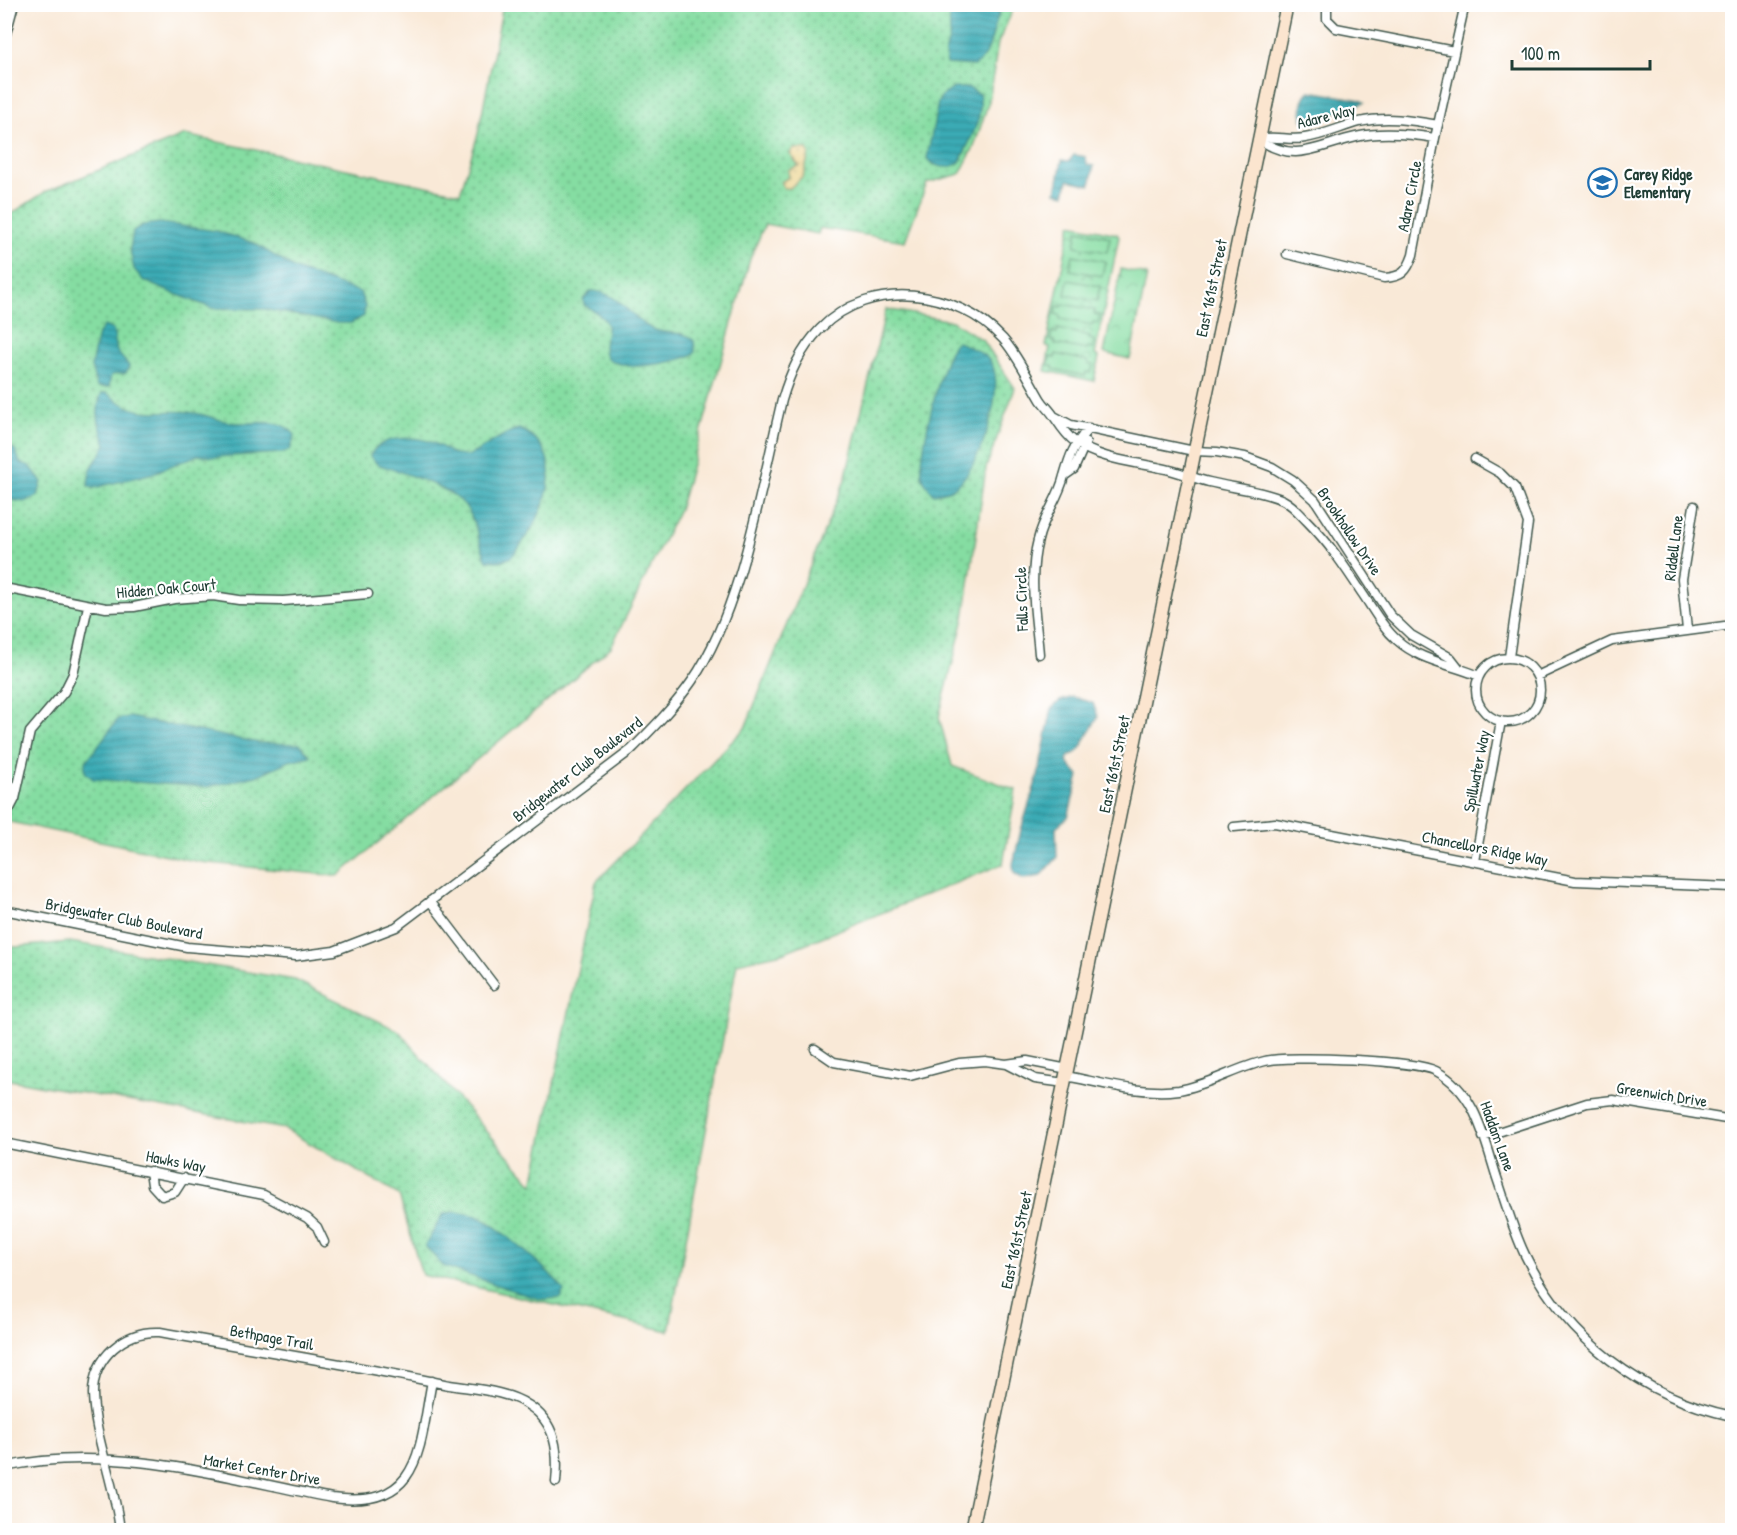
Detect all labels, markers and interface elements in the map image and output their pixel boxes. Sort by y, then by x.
scale bar [1512,33,1650,71]
text: 100 m [1521,41,1560,66]
street label: Adare Way [1295,98,1358,134]
street label: Adare Circle [1391,158,1427,233]
place label: Carey Ridge Elementary [1624,163,1693,204]
school or university icon: Carey Ridge Elementary [1587,167,1619,199]
street label: East 161st Street [1190,237,1232,339]
street label: Brookhollow Drive [1312,483,1388,580]
street label: Riddell Lane [1658,513,1688,582]
street label: Falls Circle [1009,566,1033,633]
street label: Hidden Oak Court [115,573,217,603]
street label: Bridgewater Club Boulevard [507,711,647,827]
street label: East 161st Street [1093,713,1135,815]
street label: Spillwater Way [1457,728,1495,814]
street label: Chancellors Ridge Way [1420,825,1550,871]
street label: Bridgewater Club Boulevard [44,892,204,944]
street label: Greenwich Drive [1615,1076,1710,1112]
street label: Haddam Lane [1475,1098,1521,1175]
street label: Hawks Way [144,1144,208,1178]
street label: East 161st Street [995,1189,1037,1291]
street label: Bethpage Trail [228,1319,316,1355]
street label: Market Center Drive [202,1448,323,1490]

